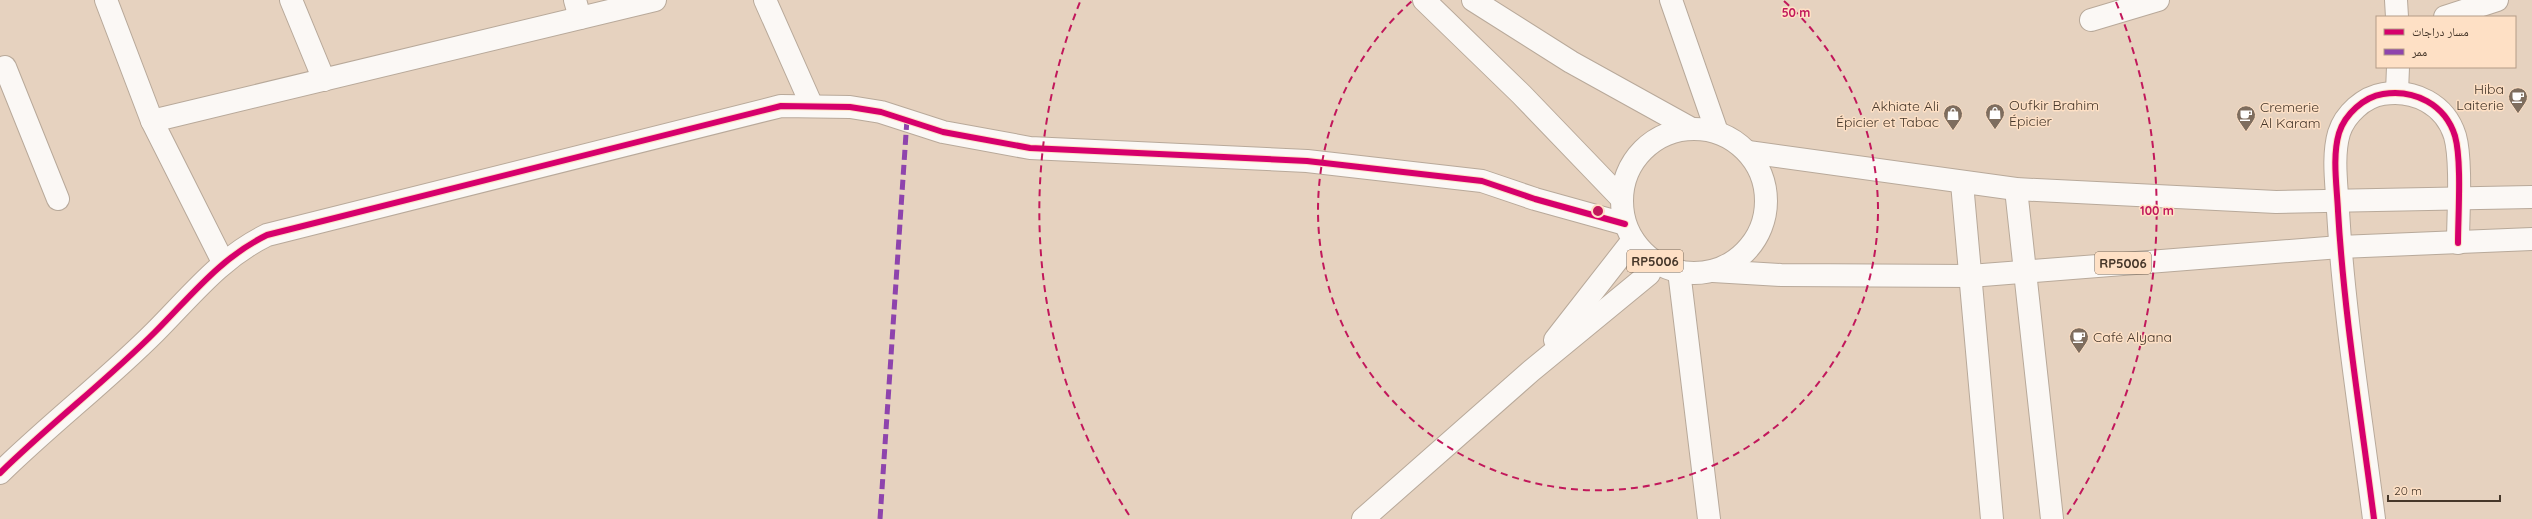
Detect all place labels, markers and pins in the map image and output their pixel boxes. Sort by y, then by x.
place label: Hiba Laiterie [2456,80,2504,114]
cafe icon: Hiba Laiterie [2507,86,2529,114]
place label: Oufkir Brahim Épicier [2009,96,2099,130]
place label: Akhiate Ali Épicier et Tabac [1836,97,1939,131]
place label: Cremerie Al Karam [2260,98,2321,132]
shop icon: Oufkir Brahim Épicier [1984,102,2006,130]
shop icon: Akhiate Ali Épicier et Tabac [1942,103,1964,131]
cafe icon: Cremerie Al Karam [2235,104,2257,132]
centre of rings [1591,204,1605,218]
cafe icon: Café Alyana [2068,326,2090,354]
place label: Café Alyana [2093,328,2172,346]

